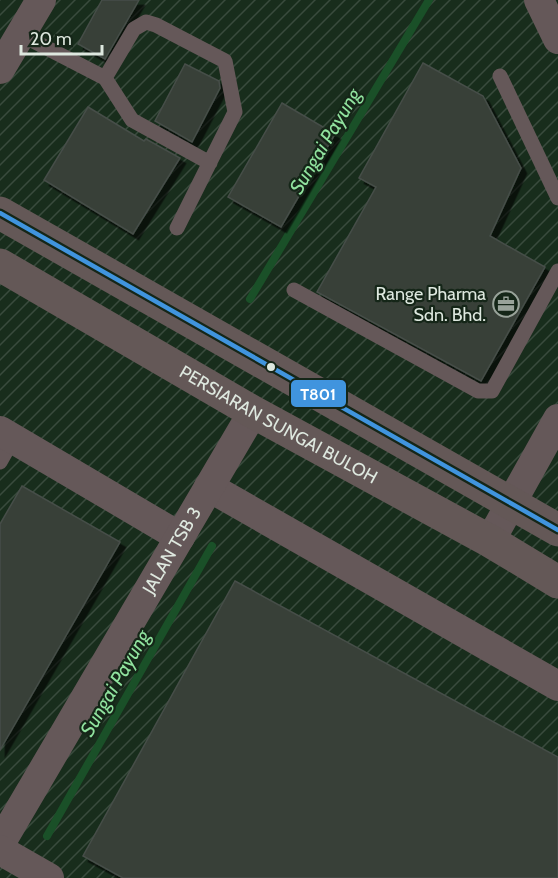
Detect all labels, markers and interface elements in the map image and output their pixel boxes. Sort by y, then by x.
scale bar [21,18,102,56]
text: 20 m [30,28,72,50]
water label: Sungai Payung [284,83,366,198]
place label: Range Pharma Sdn. Bhd. [376,283,486,326]
office icon: Range Pharma Sdn. Bhd. [491,289,521,319]
street label: PERSIARAN SUNGAI BULOH [176,361,381,489]
unlabelled marker [265,361,277,373]
line badge: T801 [290,379,347,408]
text: T801 [300,385,336,404]
street label: JALAN TSB 3 [137,503,206,599]
water label: Sungai Payung [75,625,156,740]

